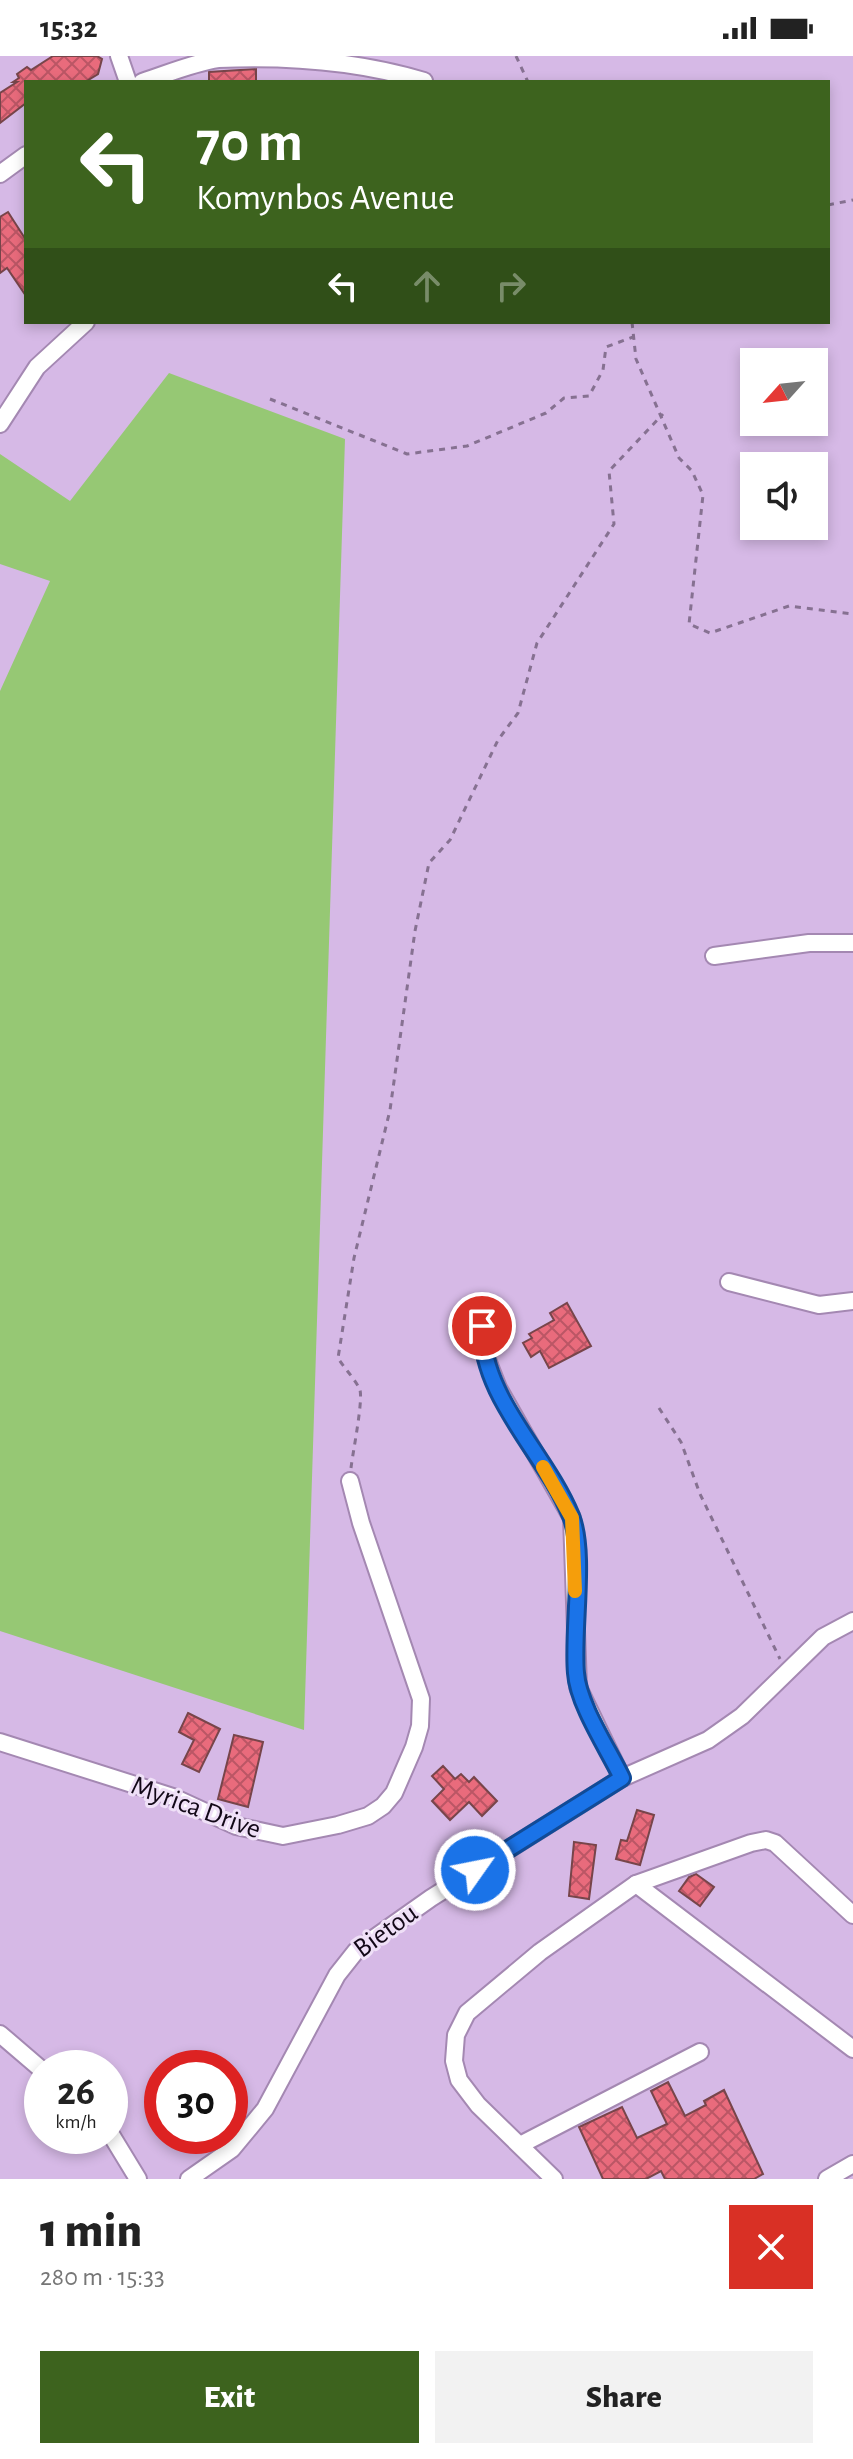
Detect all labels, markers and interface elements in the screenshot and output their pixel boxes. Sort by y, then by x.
text: 15:32 [40,13,98,43]
icon: left [64,112,168,216]
text: 70 m [196,115,303,171]
text: Komynbos Avenue [196,180,455,216]
icon: left [321,264,365,308]
icon: ahead [405,264,449,308]
icon: right [489,264,533,308]
north arrow [740,348,828,436]
map controls [740,348,828,540]
button: sound [740,452,828,540]
pin [448,1292,516,1360]
icon: arrive [460,1304,504,1348]
street label: Myrica Drive [127,1772,265,1844]
position arrow [433,1828,517,1912]
street label: Bietou [349,1899,423,1963]
speed limit sign: 30 [144,2050,248,2154]
text: 26 [57,2072,95,2112]
text: km/h [55,2112,97,2132]
button: close [729,2205,813,2289]
text: 1 min [40,2208,142,2256]
text: 280 m · 15:33 [40,2264,165,2290]
button: Exit [40,2351,419,2443]
button: Share [435,2351,813,2443]

